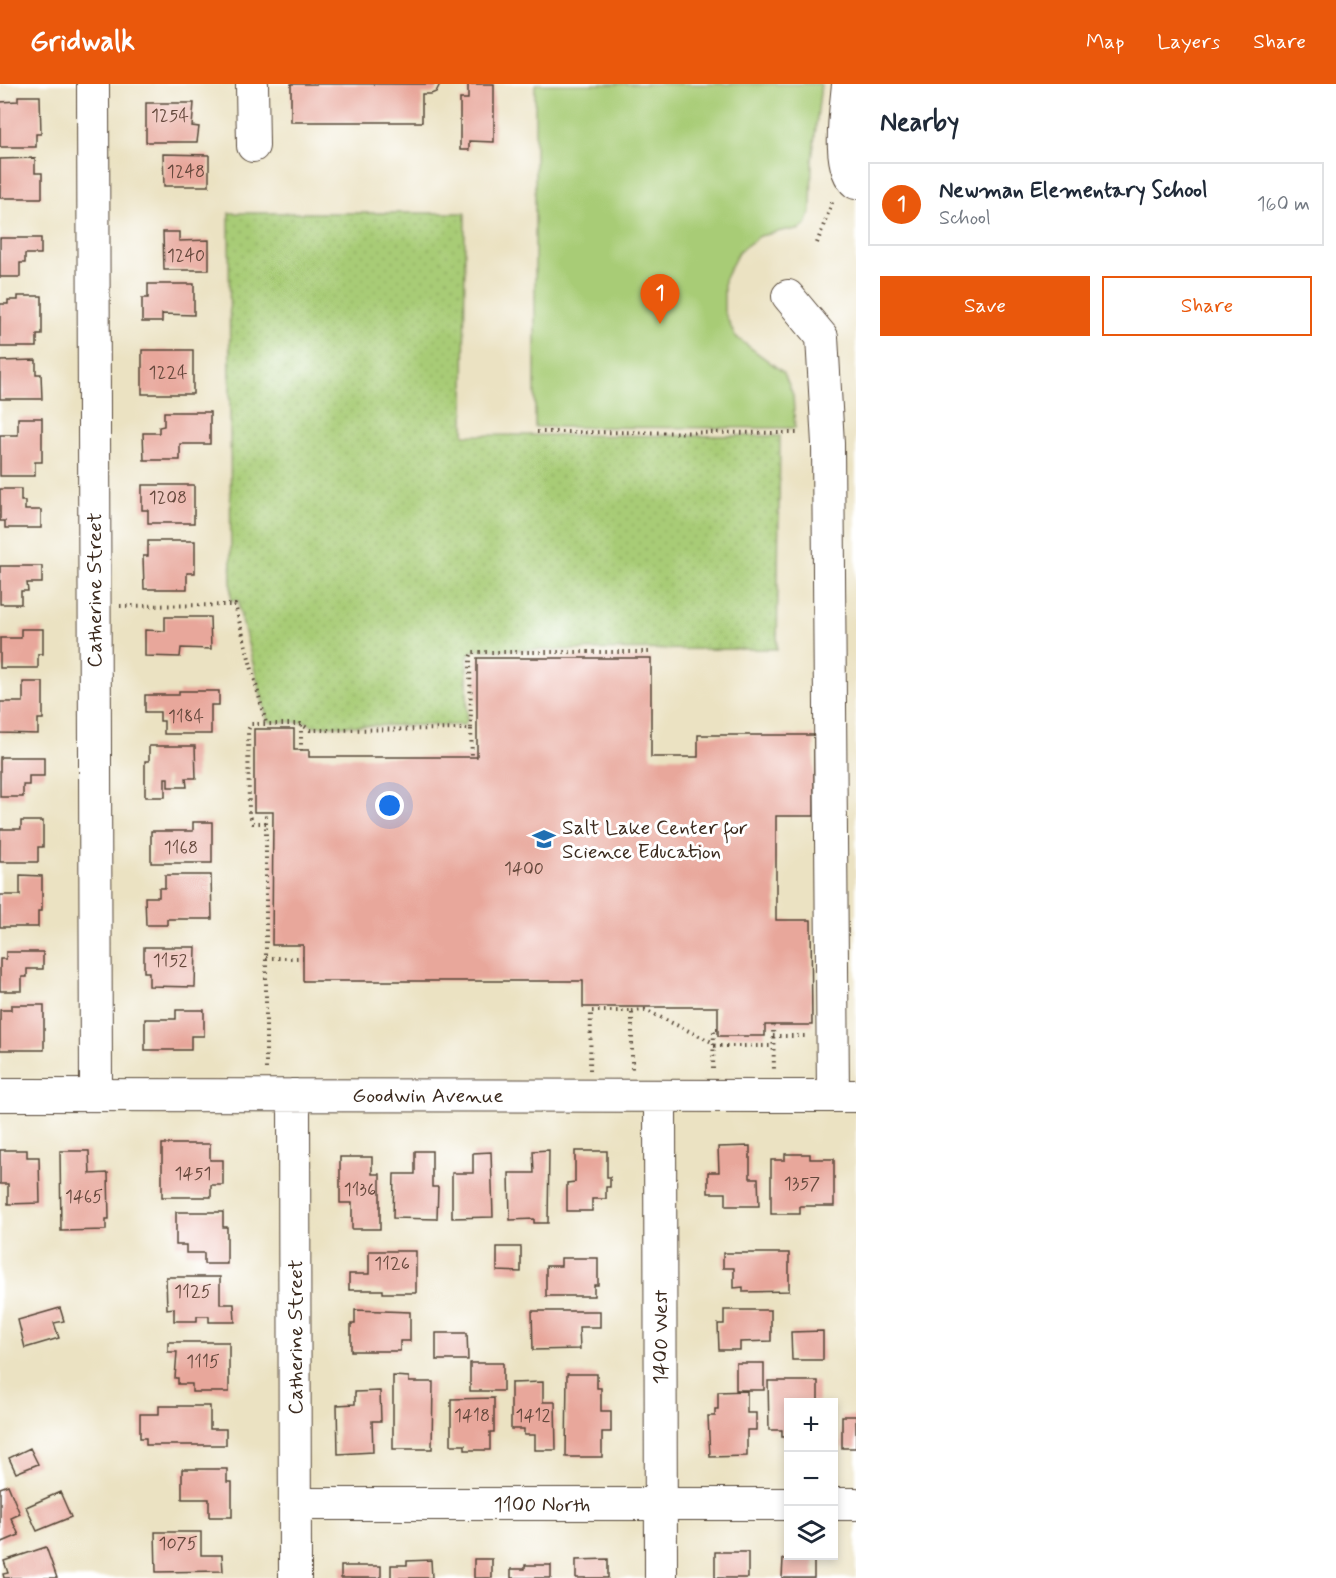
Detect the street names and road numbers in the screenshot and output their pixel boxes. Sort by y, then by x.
street label: Catherine Street [81,512,109,668]
street label: Goodwin Avenue [352,1082,504,1110]
street label: Catherine Street [282,1259,310,1415]
street label: 1400 West [647,1289,675,1385]
street label: 1100 North [493,1491,591,1519]

